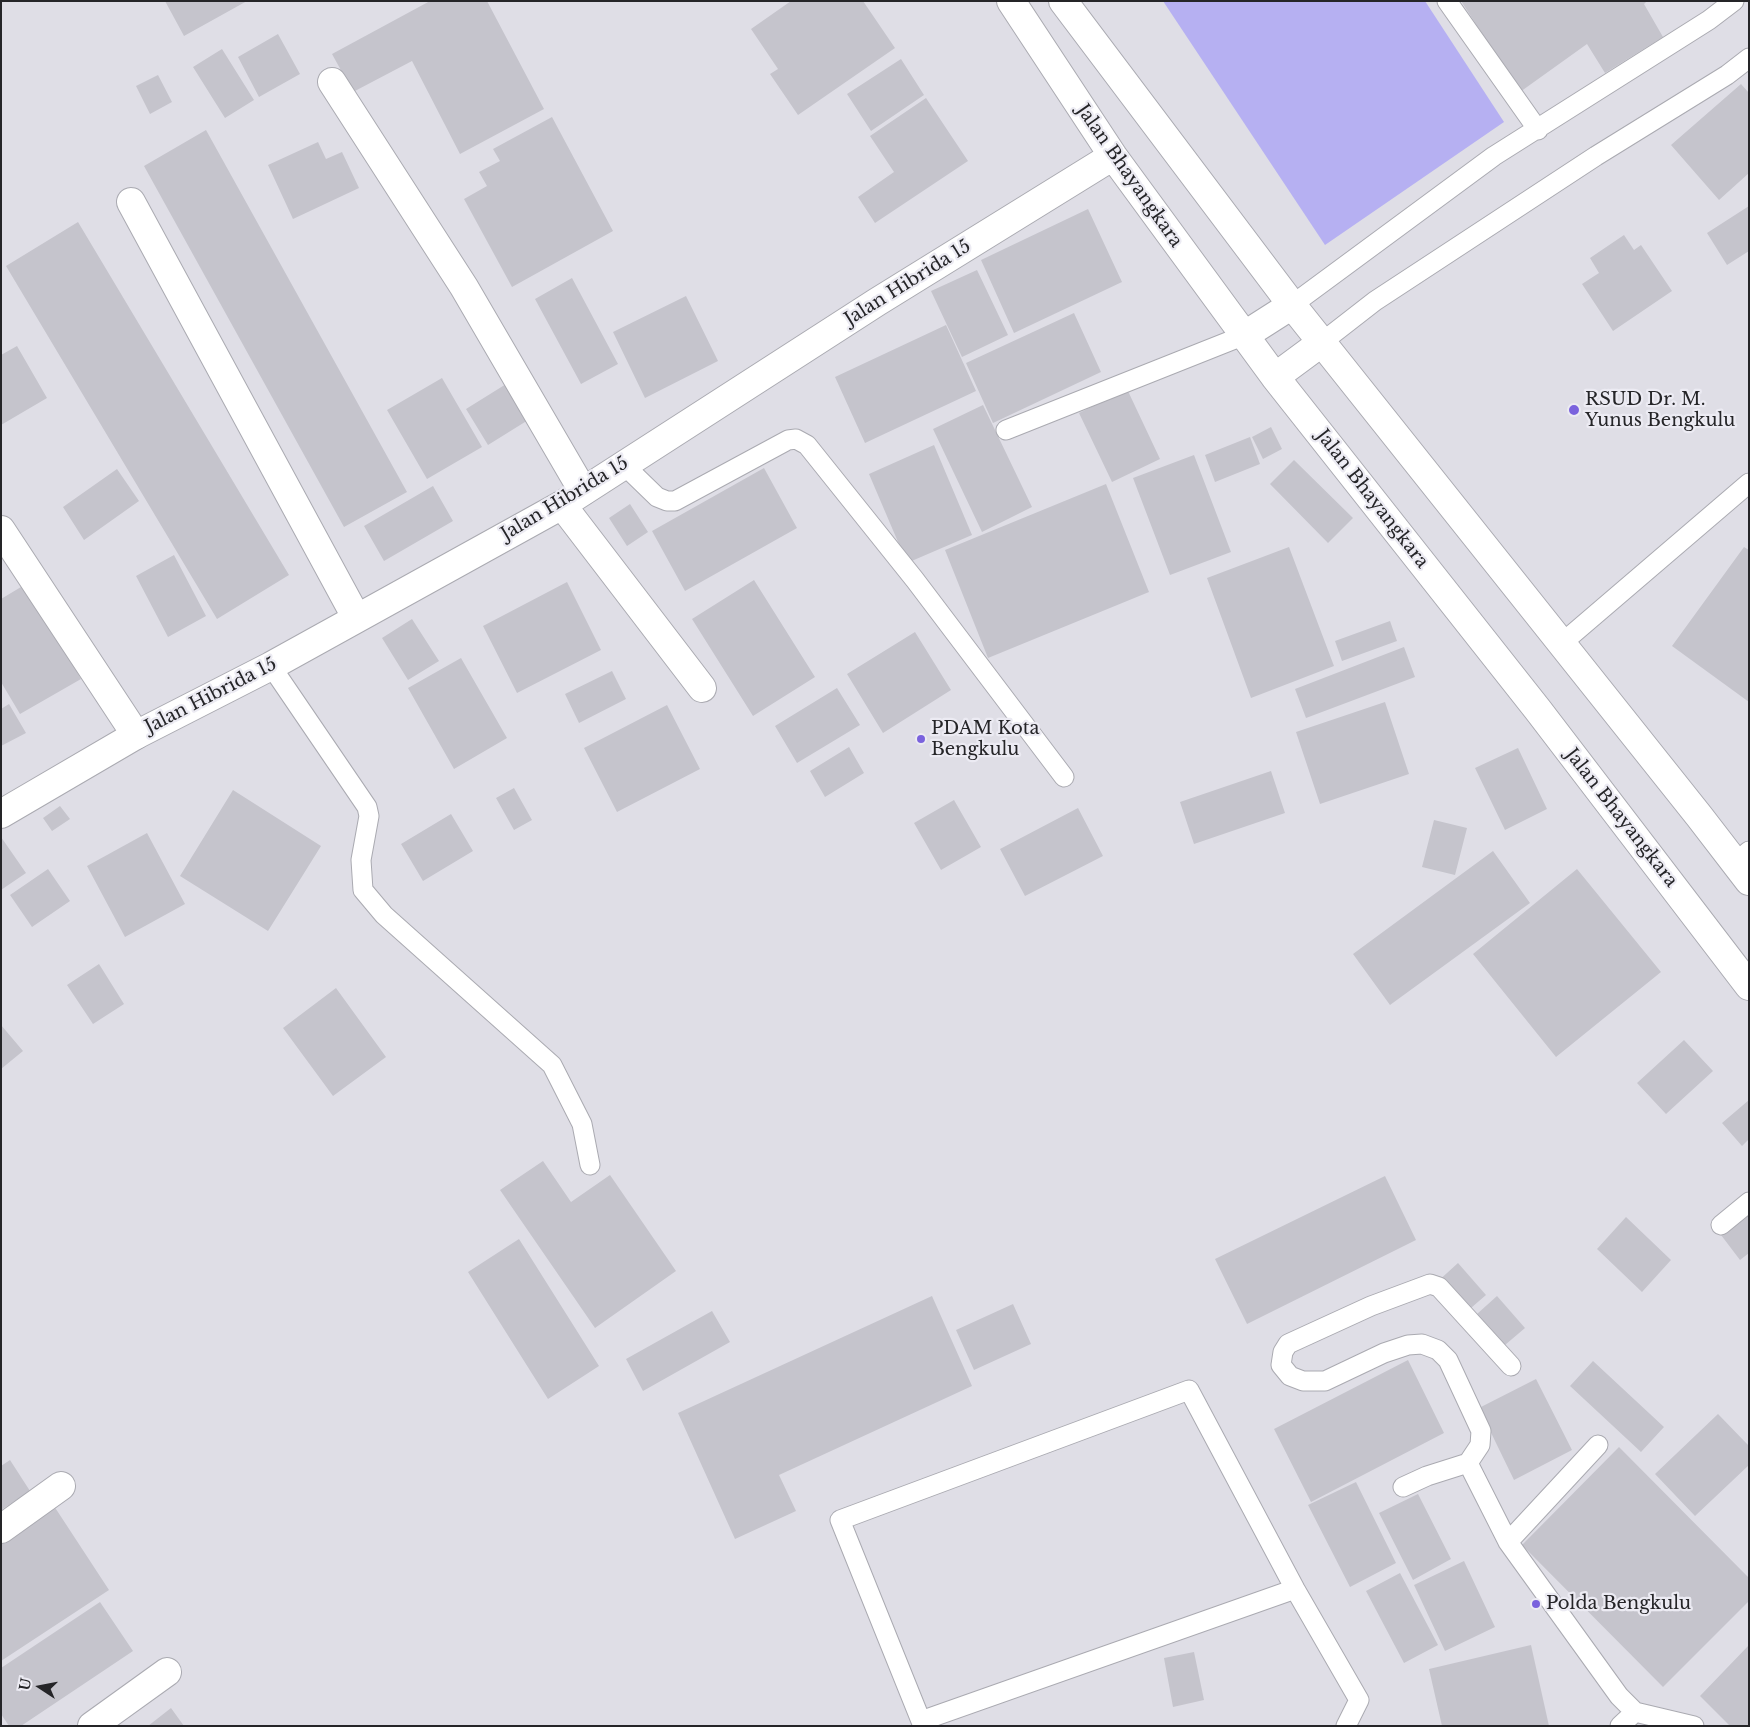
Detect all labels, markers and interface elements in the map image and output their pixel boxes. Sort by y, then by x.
street label: Jalan Bhayangkara [1071,100,1187,252]
street label: Jalan Hibrida 15 [841,236,975,330]
place label: RSUD Dr. M. Yunus Bengkulu [1585,389,1735,432]
marker: RSUD Dr. M. Yunus Bengkulu [1567,403,1581,417]
street label: Jalan Bhayangkara [1311,425,1433,573]
street label: Jalan Hibrida 15 [497,452,633,546]
street label: Jalan Hibrida 15 [142,654,280,738]
place label: PDAM Kota Bengkulu [931,718,1040,761]
marker: PDAM Kota Bengkulu [915,733,927,745]
street label: Jalan Bhayangkara [1560,744,1682,892]
place label: Polda Bengkulu [1546,1593,1691,1615]
marker: Polda Bengkulu [1530,1598,1542,1610]
north arrow [15,1662,65,1712]
text: U [15,1676,35,1692]

